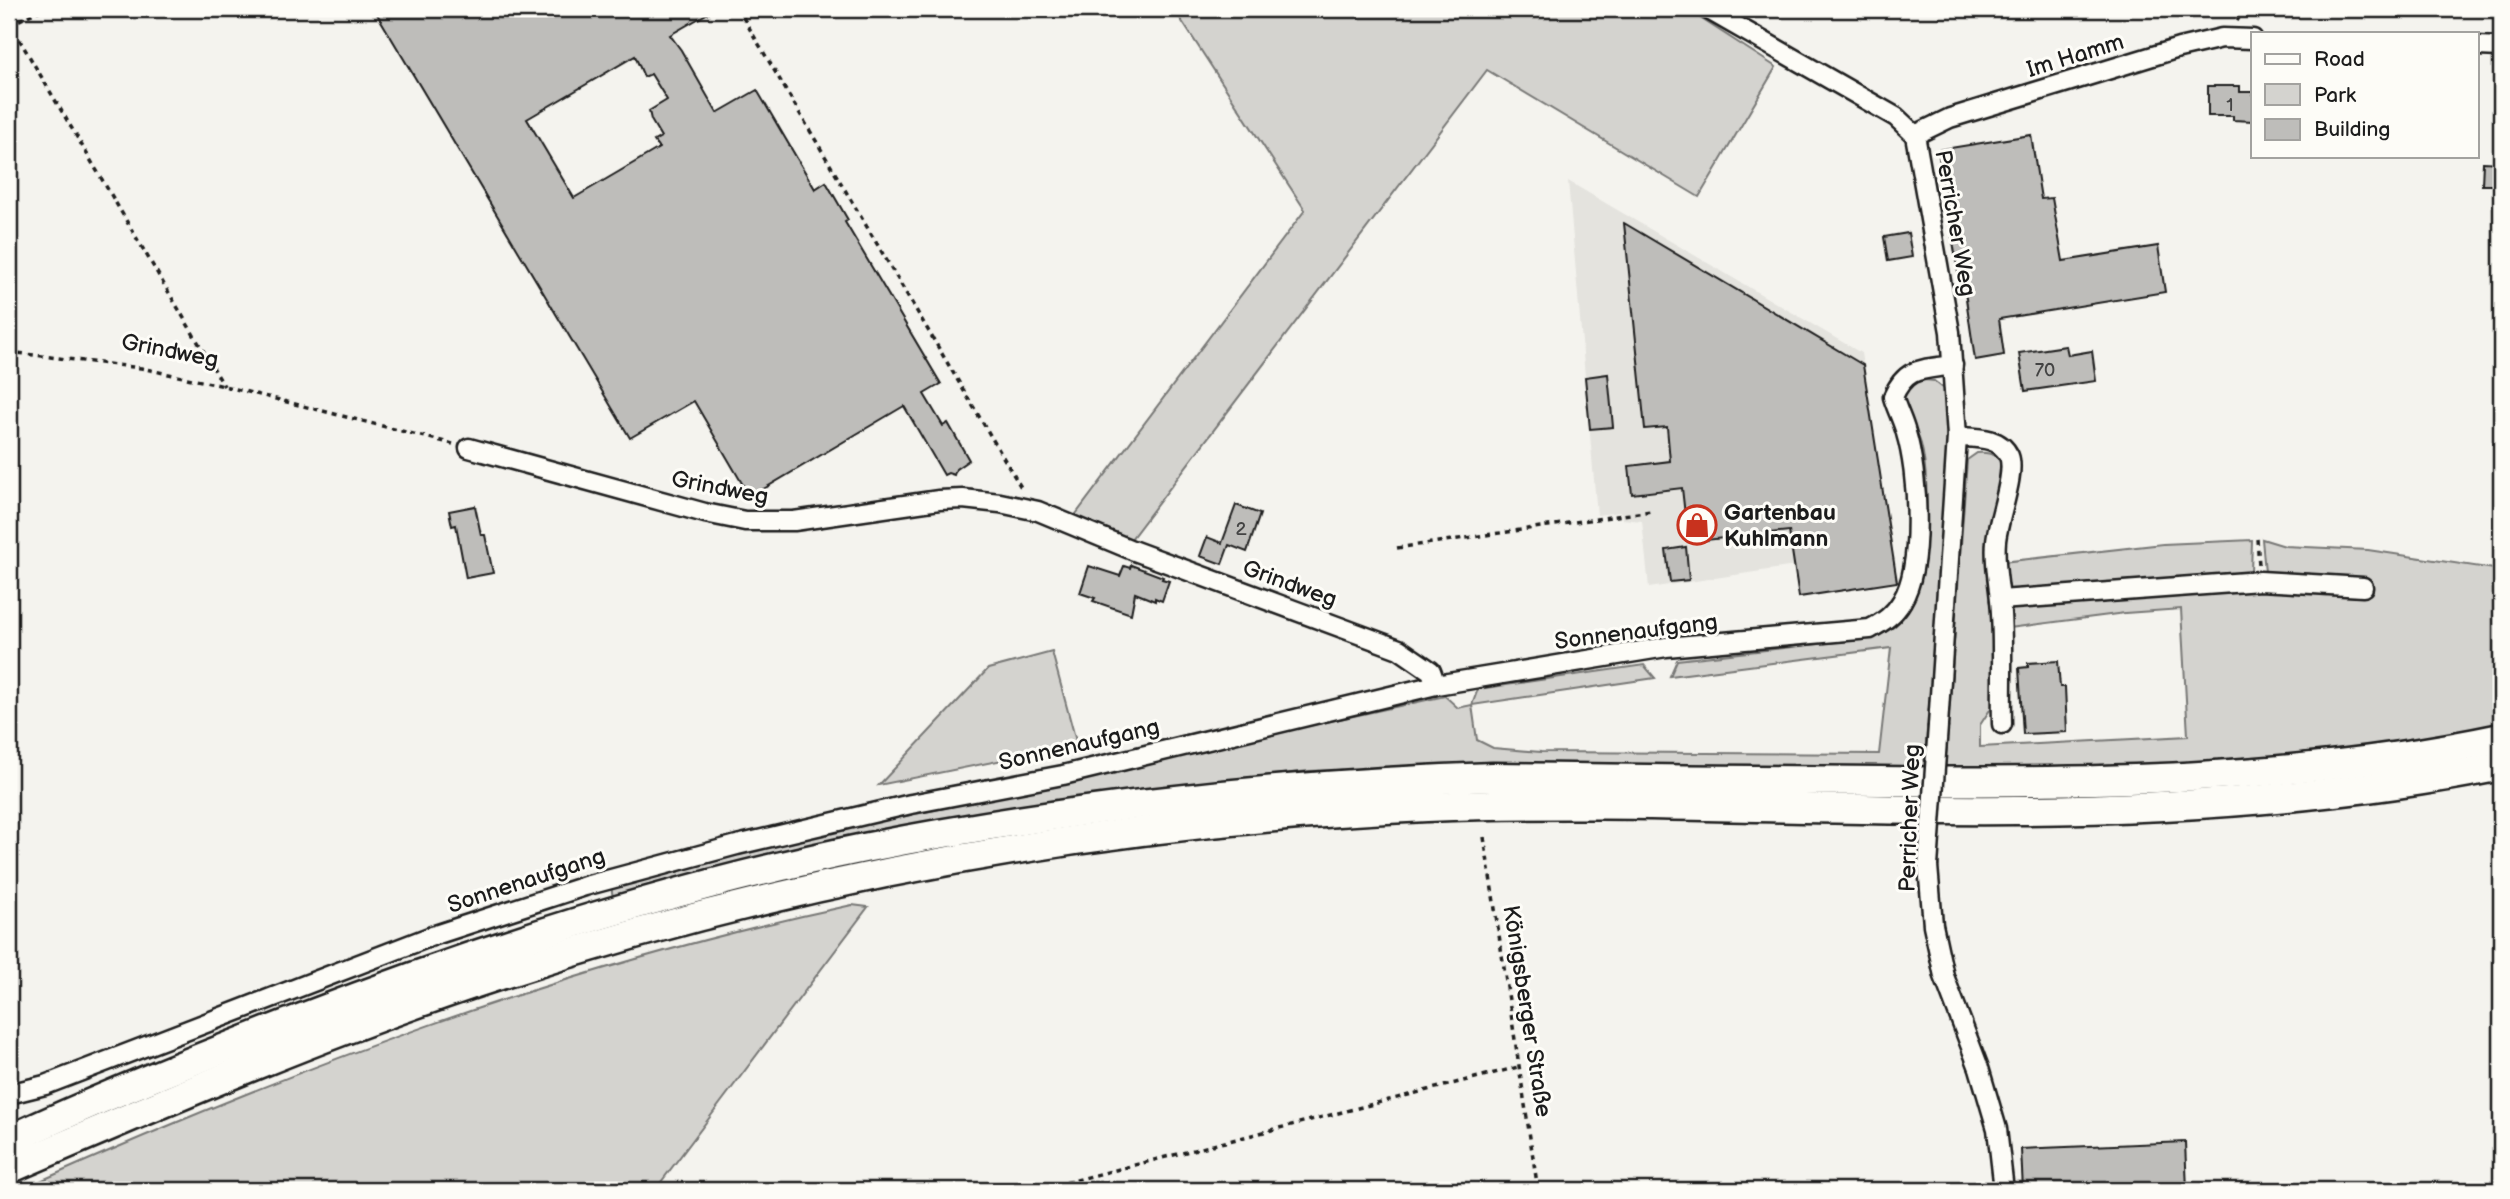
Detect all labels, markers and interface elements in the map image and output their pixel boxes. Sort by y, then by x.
street label: Im Hamm [2023,28,2127,84]
legend [2251,32,2478,158]
text: Road [2314,47,2365,72]
text: Park [2314,83,2357,108]
house number: 1 [2226,94,2234,117]
text: Building [2314,117,2390,142]
street label: Perricher Weg [1928,148,1982,298]
street label: Grindweg [119,328,221,374]
house number: 70 [2035,359,2055,382]
street label: Grindweg [669,465,771,511]
place label: Gartenbau Kuhlmann [1724,499,1836,553]
shop icon: Gartenbau Kuhlmann [1676,504,1718,546]
house number: 2 [1235,518,1247,541]
street label: Grindweg [1239,554,1341,614]
street label: Sonnenaufgang [1553,608,1719,656]
street label: Sonnenaufgang [996,713,1162,777]
street label: Perricher Weg [1893,744,1927,892]
street label: Sonnenaufgang [444,842,609,920]
street label: Königsberger Straße [1496,903,1558,1119]

